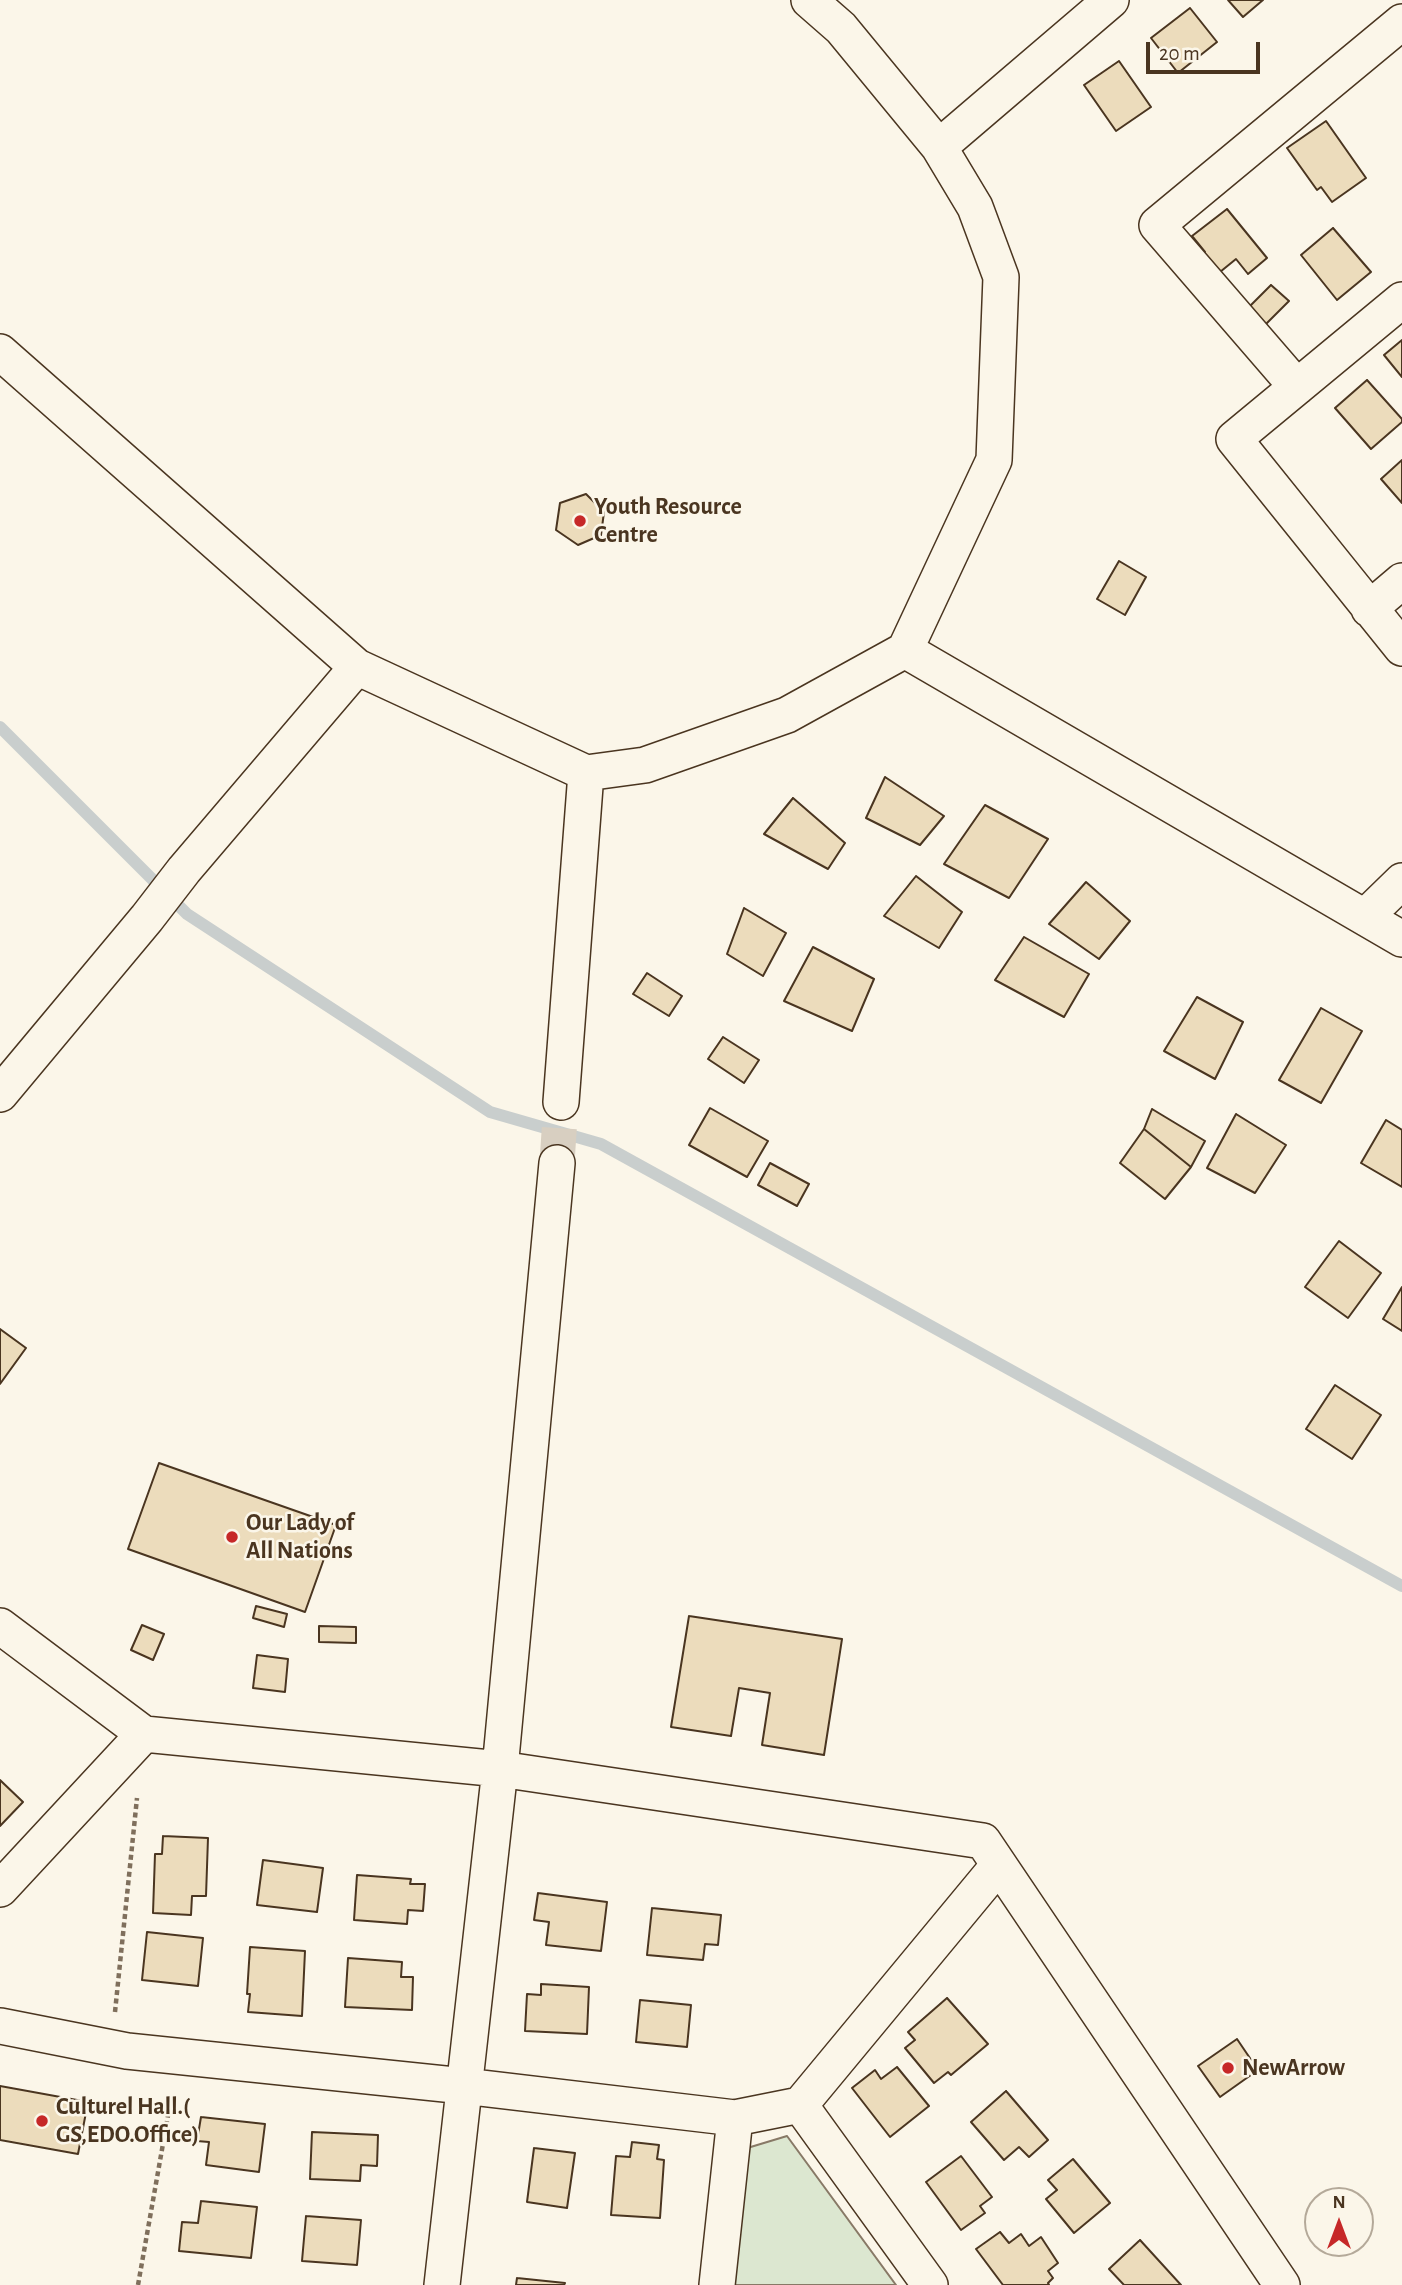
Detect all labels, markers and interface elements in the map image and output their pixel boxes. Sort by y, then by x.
scale bar [1150,28,1264,72]
text: 20 m [1159,43,1200,64]
place label: Youth Resource Centre [594,493,742,549]
marker: Youth Resource Centre [572,513,588,529]
place label: Our Lady of All Nations [246,1509,354,1565]
marker: Our Lady of All Nations [224,1529,240,1545]
place label: NewArrow [1242,2054,1345,2082]
marker: NewArrow [1220,2060,1236,2076]
place label: Culturel Hall.( GS,EDO.Office) [56,2093,199,2149]
marker: Culturel Hall.( GS,EDO.Office) [34,2113,50,2129]
north arrow [1304,2187,1374,2257]
text: N [1332,2193,1346,2212]

